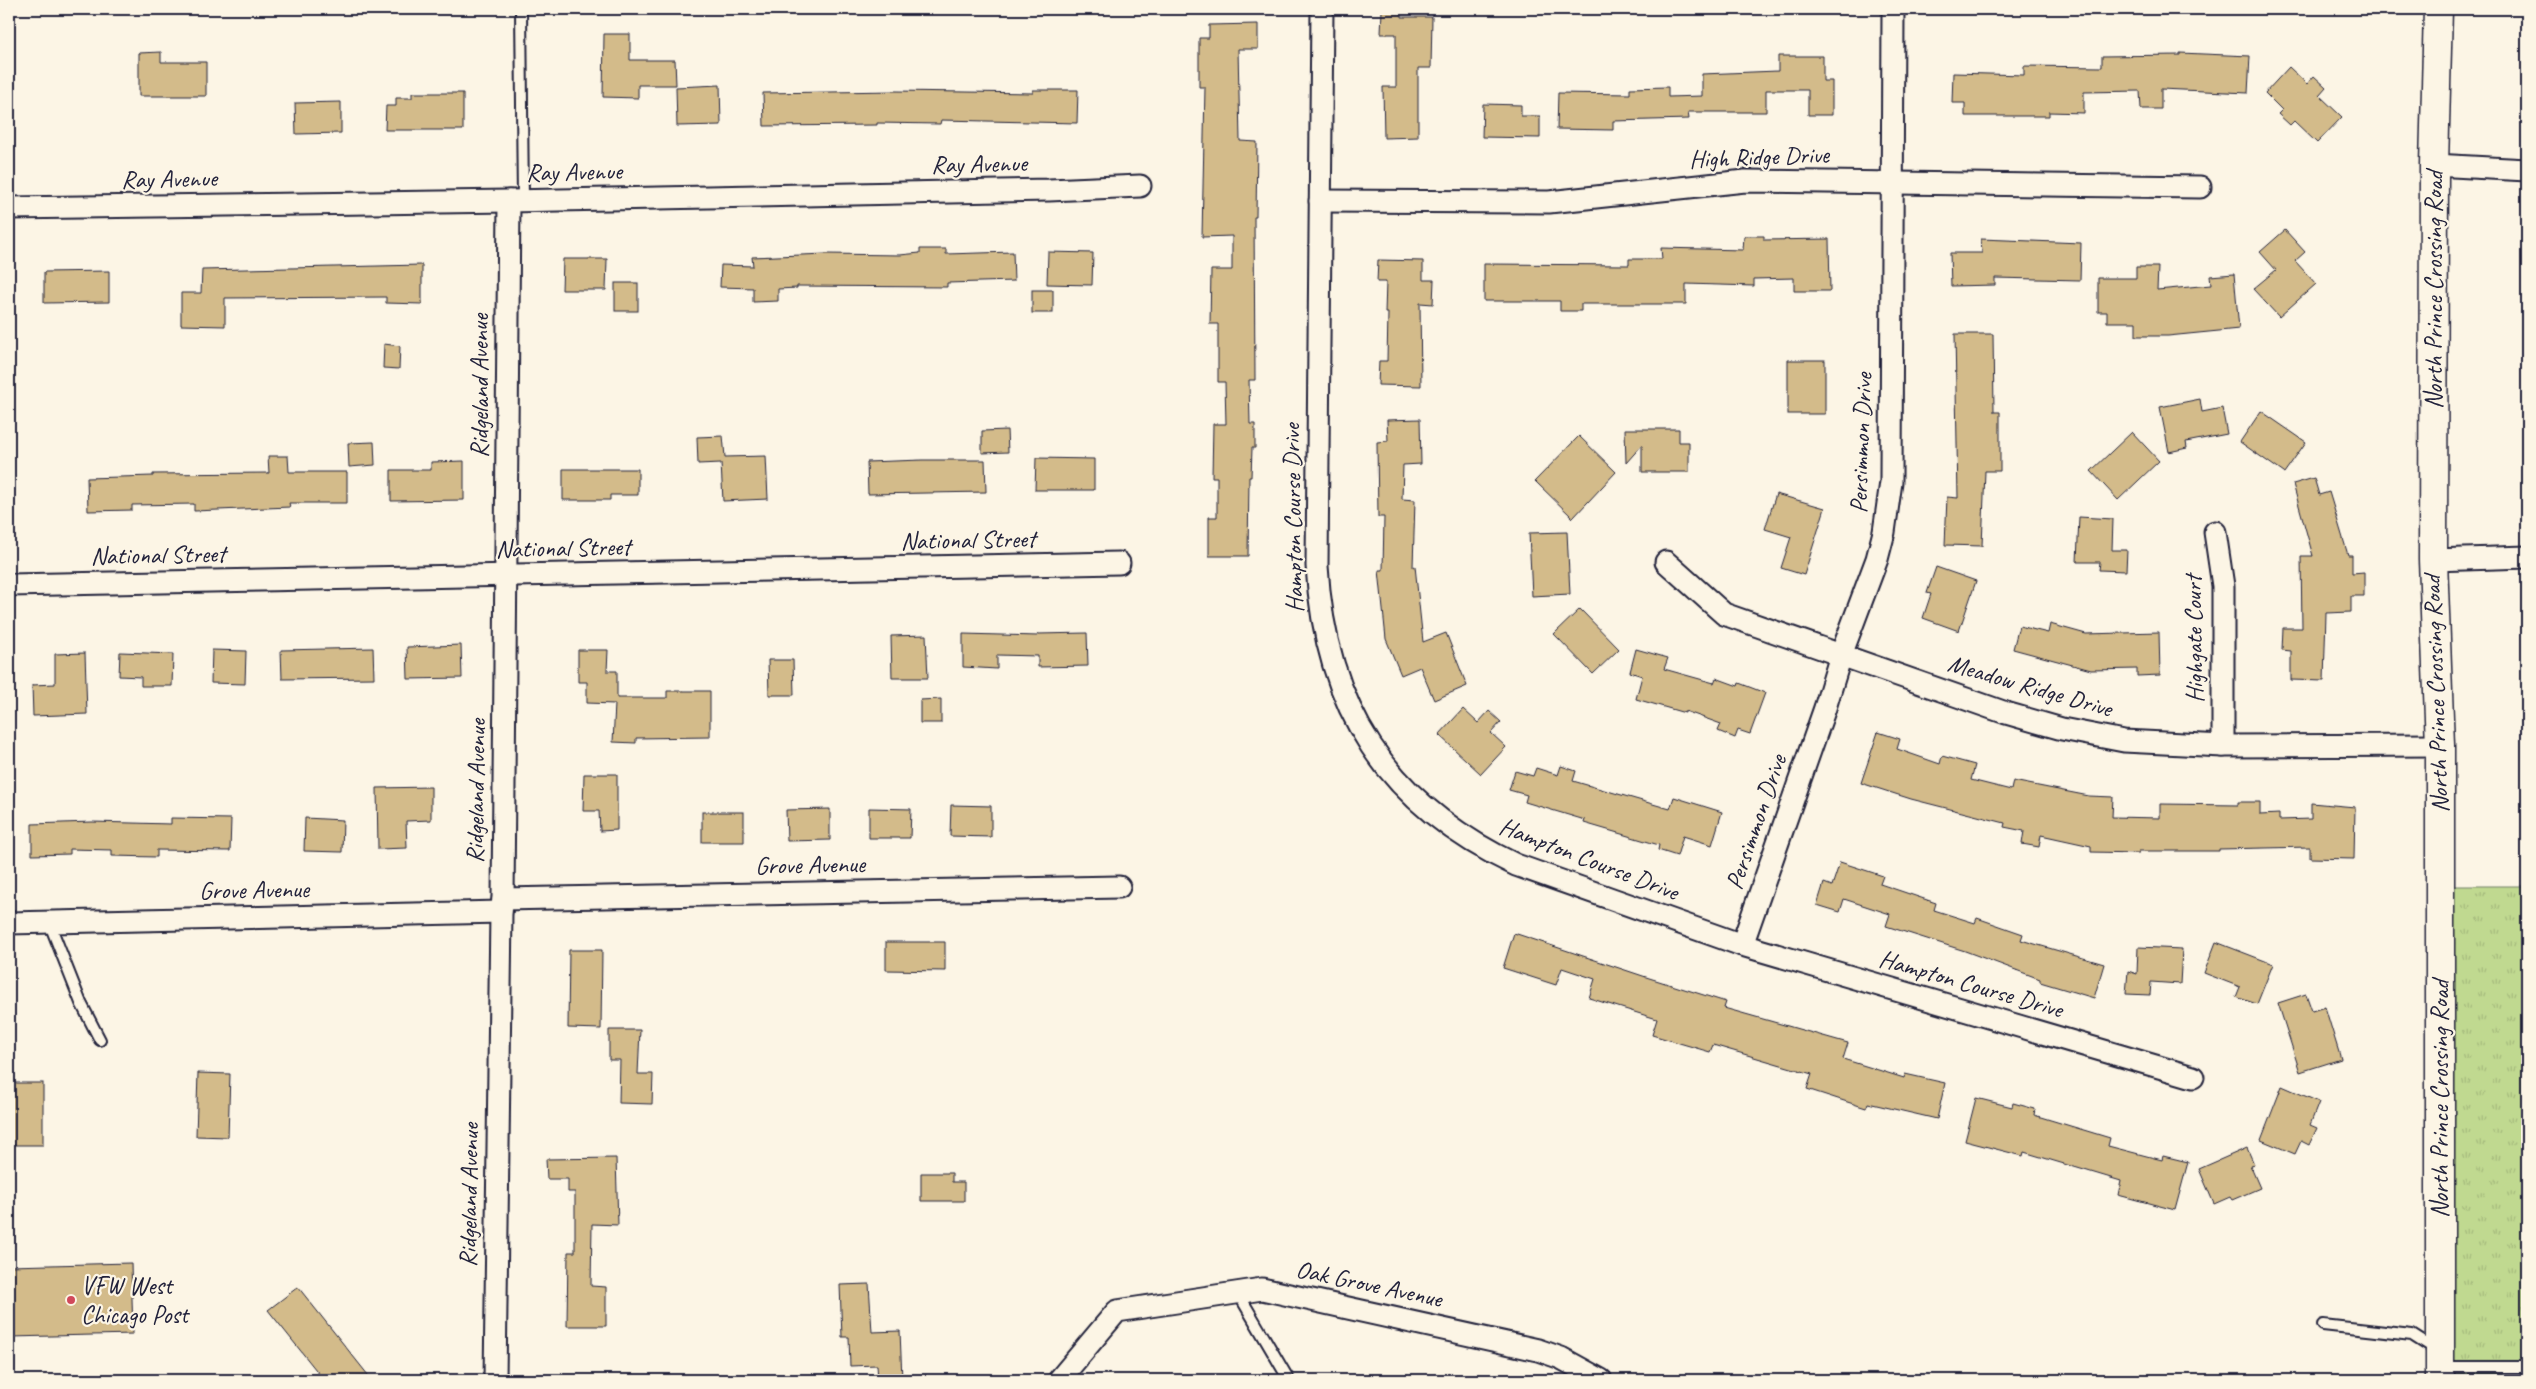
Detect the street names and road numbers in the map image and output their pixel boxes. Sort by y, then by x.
street label: High Ridge Drive [1689,139,1831,175]
street label: Ray Avenue [931,147,1029,181]
street label: Ray Avenue [526,155,624,189]
street label: Ray Avenue [121,162,219,196]
street label: North Prince Crossing Road [2418,168,2450,409]
street label: Ridgeland Avenue [464,312,496,458]
street label: Persimmon Drive [1843,370,1880,514]
street label: Hampton Course Drive [1275,421,1311,613]
street label: National Street [900,523,1039,557]
street label: National Street [495,531,634,565]
street label: National Street [90,538,229,572]
street label: Highgate Court [2177,571,2211,703]
street label: North Prince Crossing Road [2416,571,2456,813]
street label: Meadow Ridge Drive [1944,647,2118,725]
street label: Ridgeland Avenue [459,717,493,863]
street label: Persimmon Drive [1718,749,1795,894]
street label: Hampton Course Drive [1495,810,1685,909]
street label: Grove Avenue [755,848,867,882]
street label: Grove Avenue [199,873,311,907]
street label: Hampton Course Drive [1876,943,2068,1026]
street label: North Prince Crossing Road [2424,977,2456,1218]
street label: Ridgeland Avenue [452,1121,486,1267]
street label: Oak Grove Avenue [1293,1253,1447,1315]

